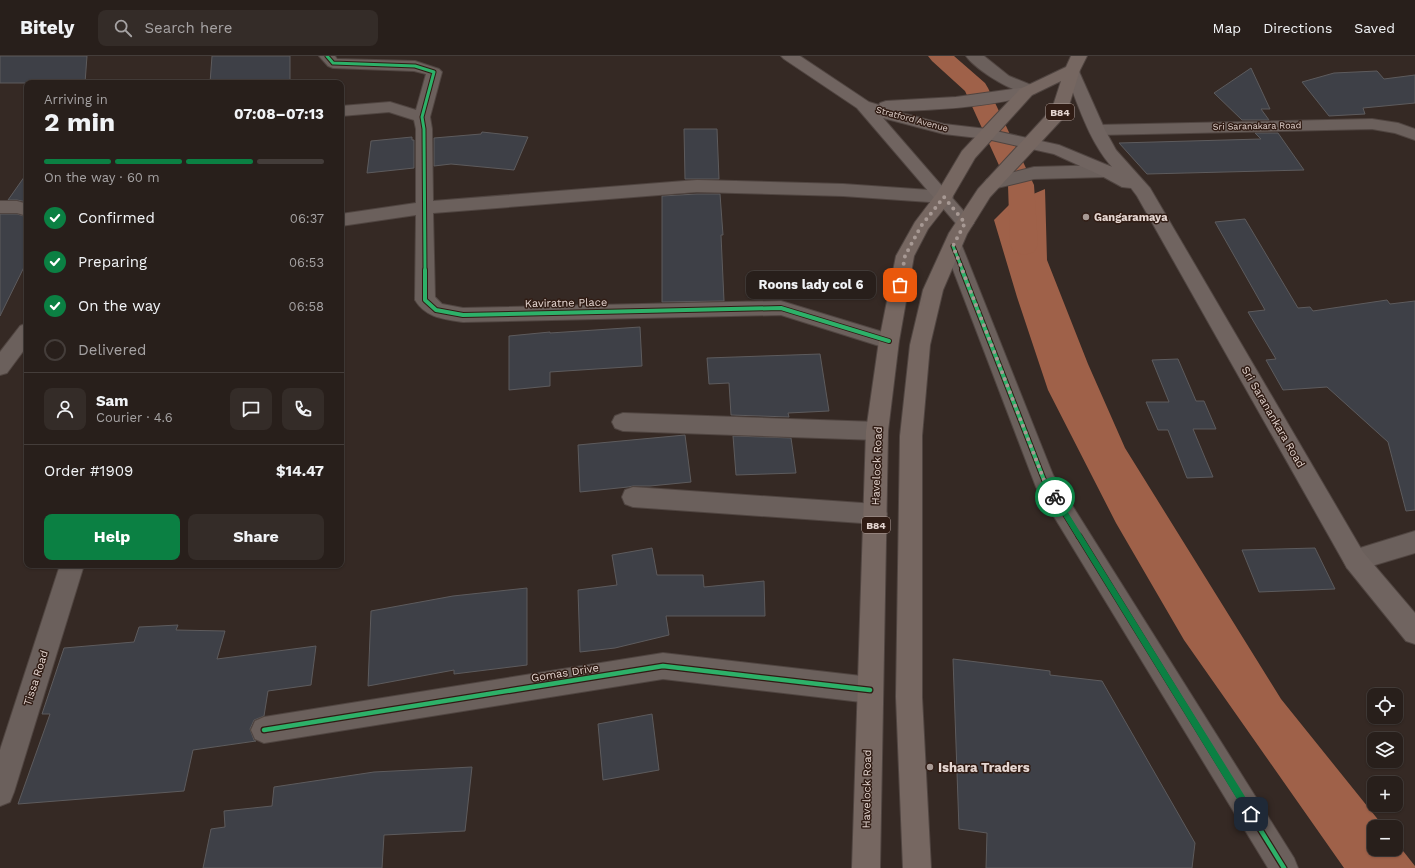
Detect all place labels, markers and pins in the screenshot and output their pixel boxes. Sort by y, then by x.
place label: Gangaramaya [1094,211,1168,224]
marker: Gangaramaya [1081,212,1091,222]
pin [883,268,917,302]
callout: Roons lady col 6 [746,271,876,299]
place label: Ishara Traders [938,760,1030,775]
marker: Ishara Traders [925,762,935,772]
pin [1234,797,1268,831]

